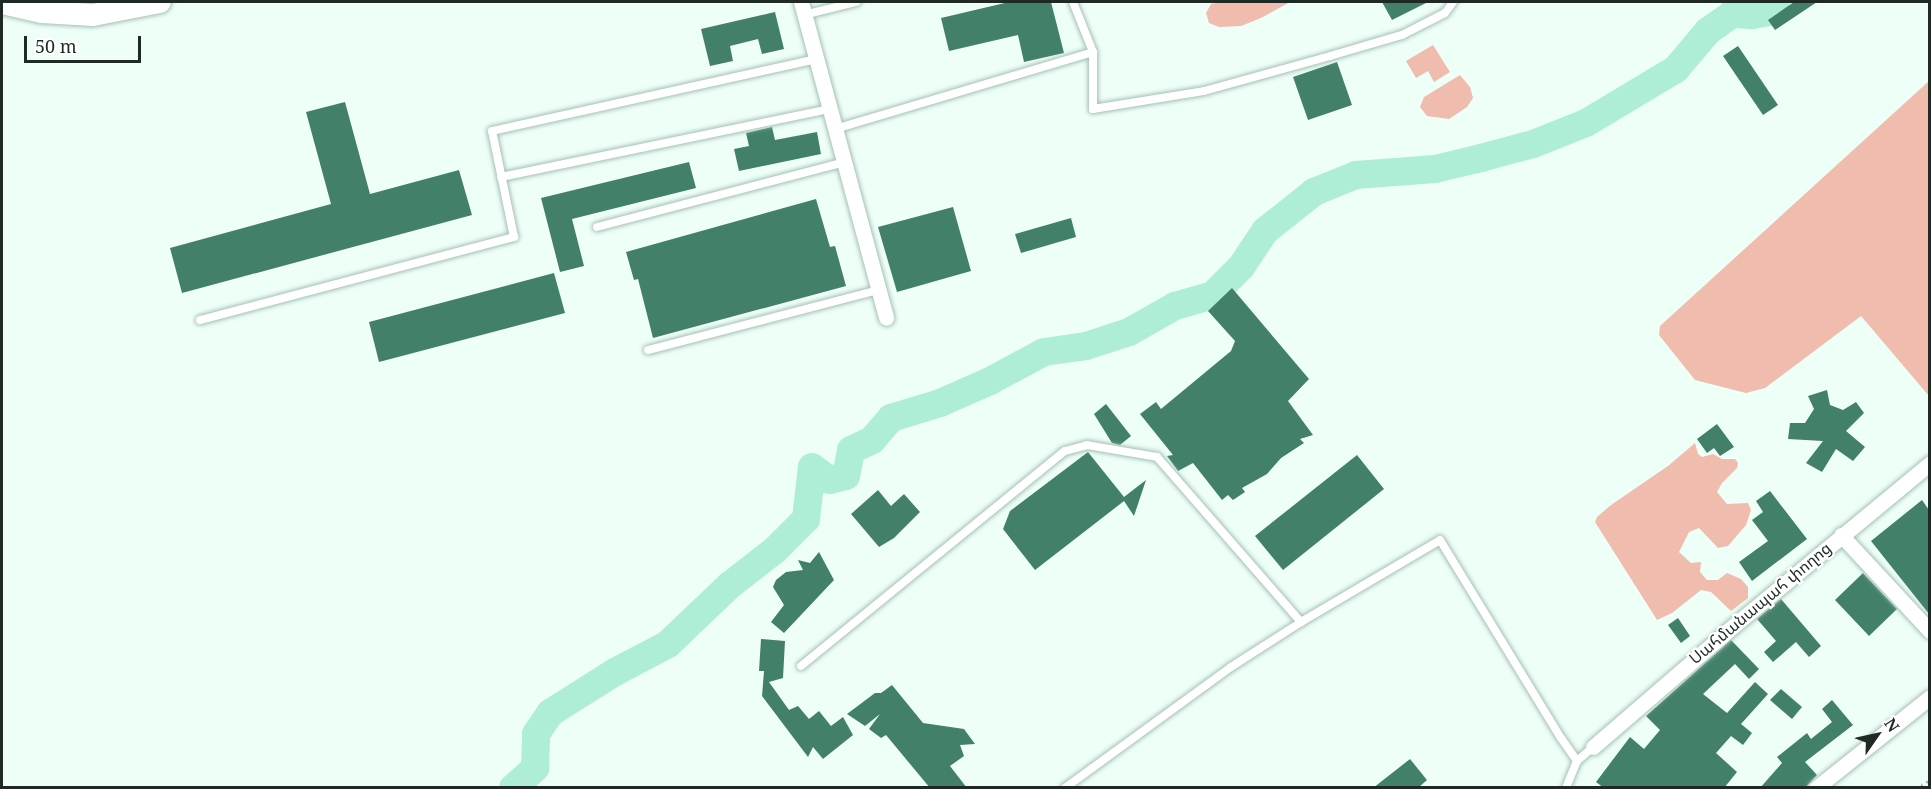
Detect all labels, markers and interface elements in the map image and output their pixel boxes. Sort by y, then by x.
scale bar [27,24,144,62]
text: 50 m [35,34,77,58]
street label: Սահմանապահ փողոց [1685,538,1835,668]
north arrow [1847,705,1907,765]
text: N [1879,714,1905,736]

